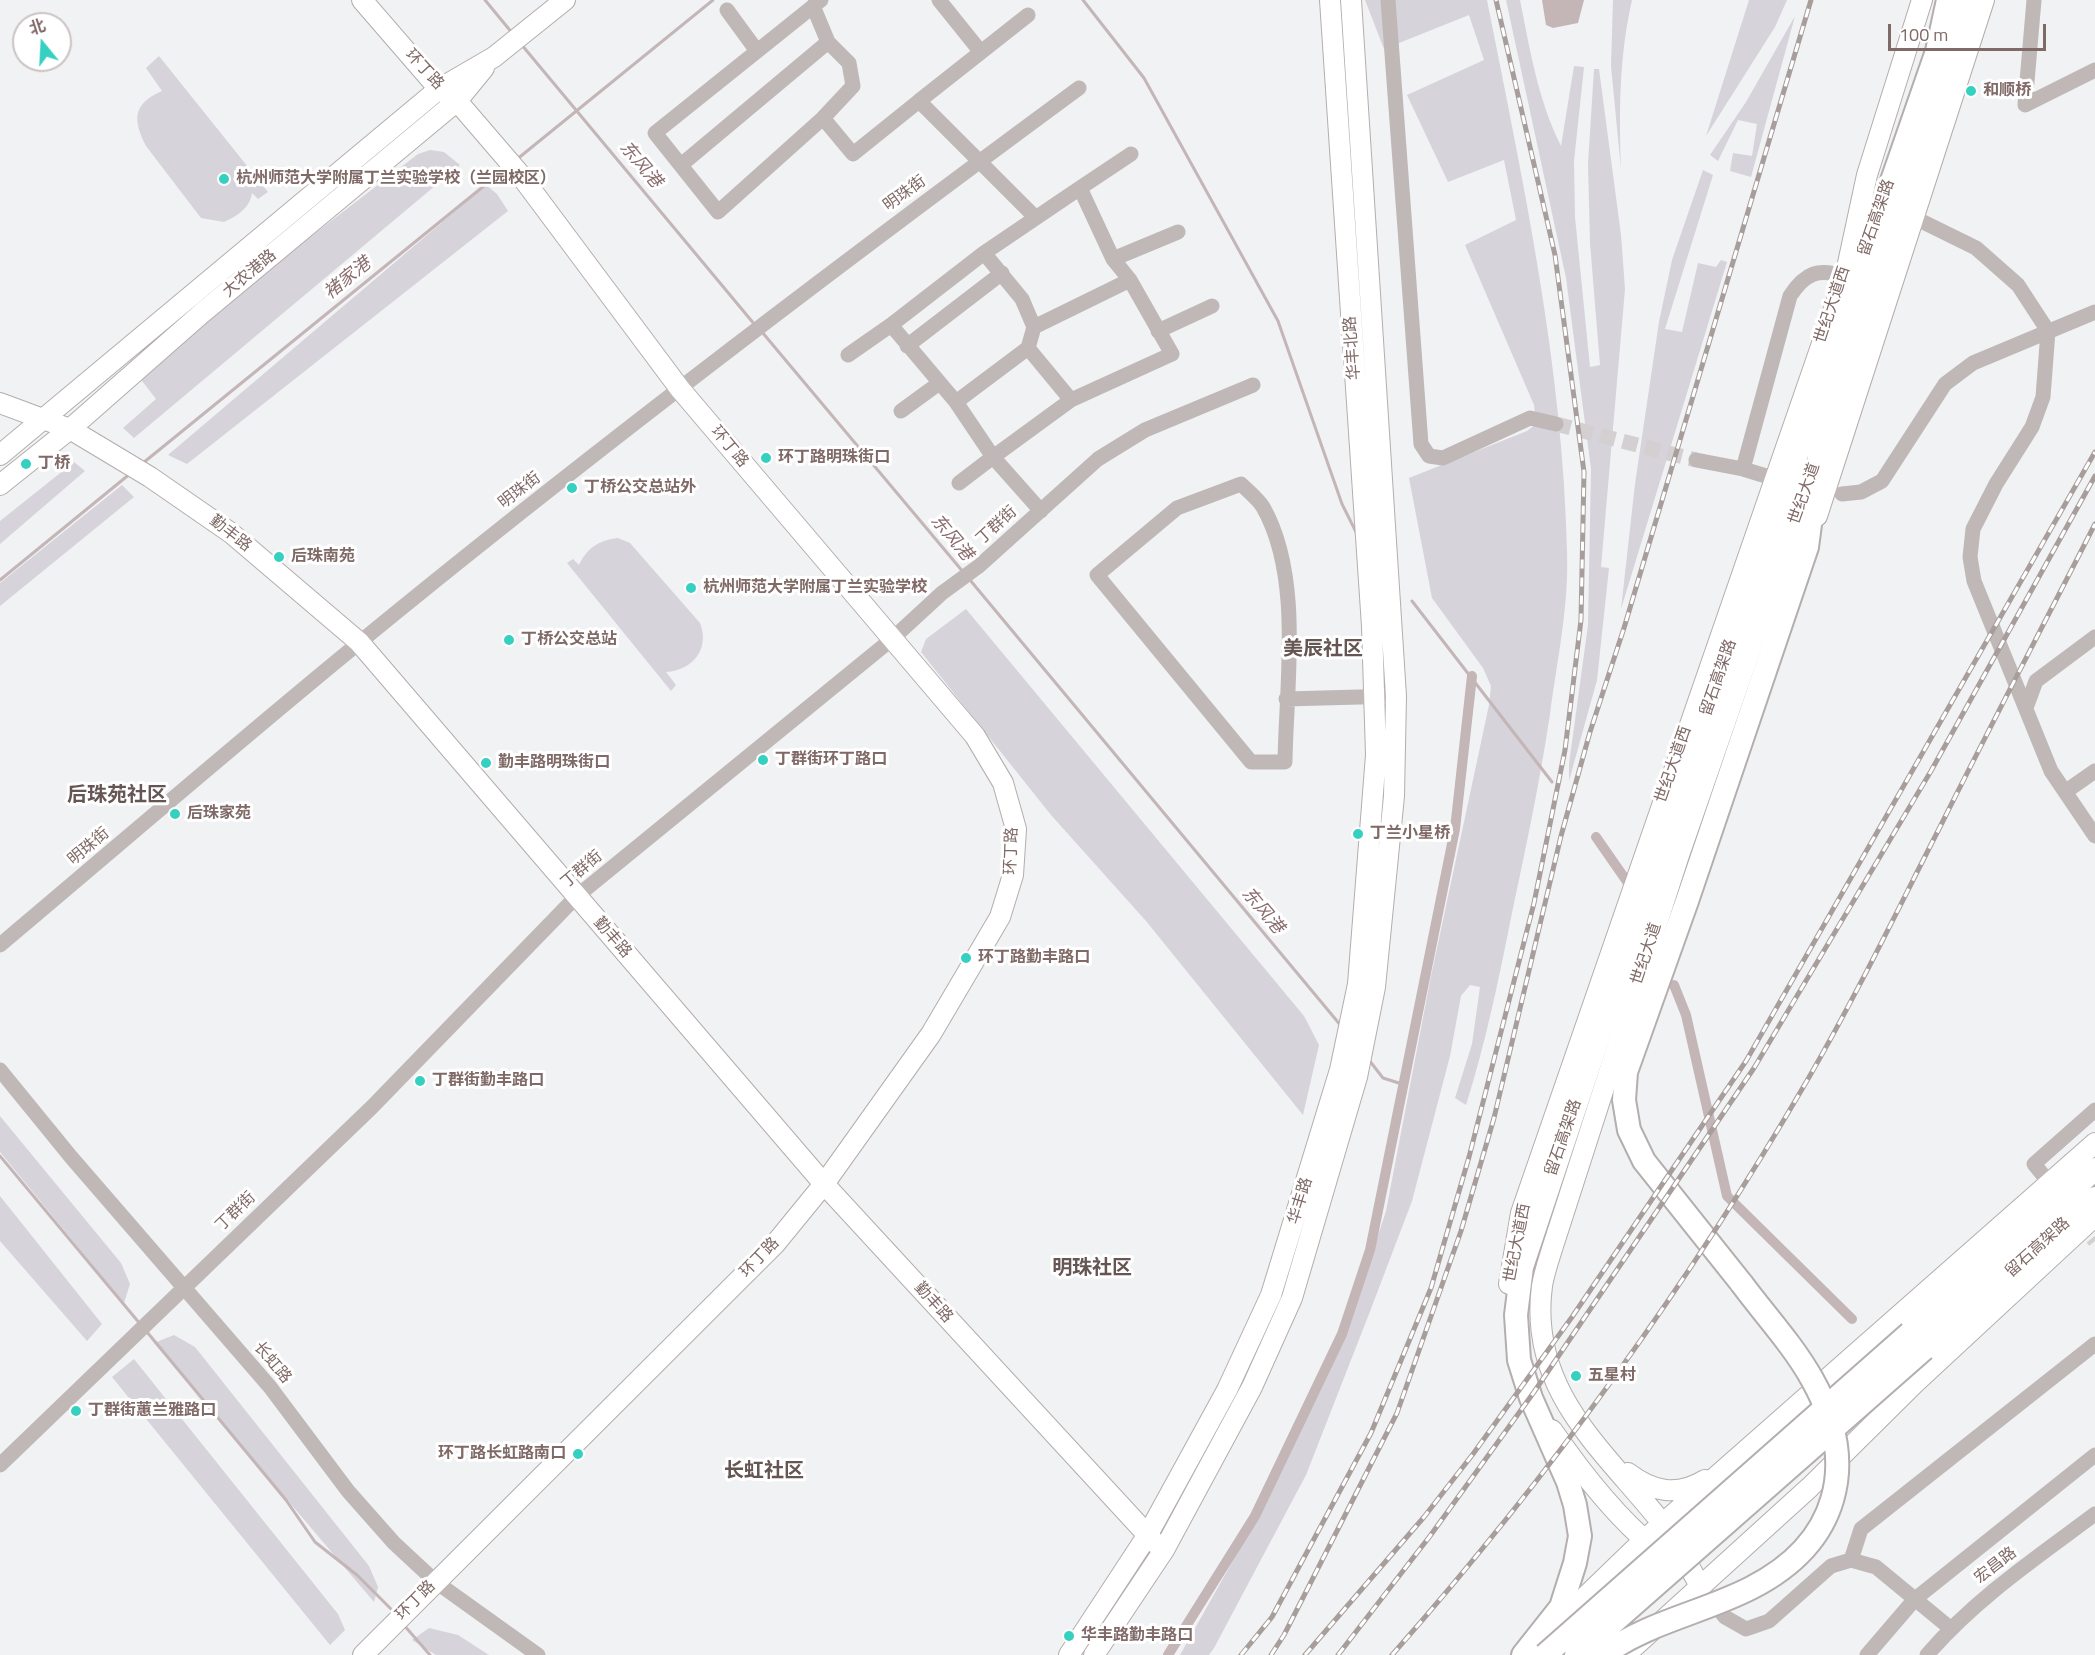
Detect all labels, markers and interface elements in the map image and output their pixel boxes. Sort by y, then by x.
north arrow [12,12,72,72]
scale bar [1891,12,2048,50]
text: 北 [26,13,48,41]
text: 100 m [1899,21,1948,48]
street label: 环丁路 [401,46,447,94]
place label: 和顺桥 [1983,81,2031,101]
marker: 和顺桥 [1964,84,1978,98]
water label: 东风港 [614,137,666,193]
place label: 杭州师范大学附属丁兰实验学校（兰园校区） [236,169,556,189]
marker: 杭州师范大学附属丁兰实验学校（兰园校区） [217,172,231,186]
street label: 明珠街 [880,172,930,216]
street label: 留石高架路 [1855,177,1899,259]
street label: 大农港路 [219,246,281,302]
water label: 褚家港 [320,254,376,304]
street label: 世纪大道西 [1812,264,1854,346]
street label: 华丰北路 [1341,315,1365,381]
street label: 环丁路 [706,422,752,472]
place label: 环丁路明珠街口 [778,448,890,468]
marker: 环丁路明珠街口 [759,451,773,465]
place label: 丁桥 [38,454,70,474]
marker: 丁桥 [19,457,33,471]
street label: 世纪大道 [1786,461,1824,527]
street label: 明珠街 [495,469,545,513]
place label: 丁桥公交总站外 [584,478,696,498]
marker: 丁桥公交总站外 [565,481,579,495]
street label: 丁群街 [973,503,1021,549]
water label: 东风港 [925,510,977,566]
street label: 勤丰路 [205,512,255,556]
place label: 后珠南苑 [291,547,355,567]
marker: 后珠南苑 [272,550,286,564]
place label: 杭州师范大学附属丁兰实验学校 [703,578,927,598]
marker: 杭州师范大学附属丁兰实验学校 [684,581,698,595]
place label: 丁桥公交总站 [521,630,617,650]
marker: 丁桥公交总站 [502,633,516,647]
street label: 留石高架路 [1697,637,1741,719]
district label: 美辰社区 [1283,638,1363,662]
street label: 世纪大道西 [1652,724,1696,806]
place label: 丁群街环丁路口 [775,750,887,770]
place label: 勤丰路明珠街口 [498,753,610,773]
marker: 丁群街环丁路口 [756,753,770,767]
marker: 勤丰路明珠街口 [479,756,493,770]
district label: 后珠苑社区 [67,784,167,808]
place label: 后珠家苑 [187,804,251,824]
marker: 后珠家苑 [168,807,182,821]
street label: 明珠街 [64,824,114,870]
place label: 丁兰小星桥 [1370,824,1450,844]
street label: 环丁路 [1002,827,1022,875]
marker: 丁兰小星桥 [1351,827,1365,841]
street label: 丁群街 [557,847,607,893]
water label: 东风港 [1236,883,1288,939]
street label: 勤丰路 [589,914,635,962]
street label: 世纪大道 [1628,921,1666,987]
place label: 环丁路勤丰路口 [978,948,1090,968]
marker: 环丁路勤丰路口 [959,951,973,965]
place label: 丁群街勤丰路口 [432,1071,544,1091]
marker: 丁群街勤丰路口 [413,1074,427,1088]
street label: 留石高架路 [1542,1097,1586,1179]
street label: 华丰路 [1285,1175,1317,1227]
street label: 丁群街 [212,1188,260,1236]
street label: 世纪大道西 [1501,1202,1535,1284]
street label: 留石高架路 [2002,1214,2074,1282]
street label: 环丁路 [736,1234,784,1282]
district label: 明珠社区 [1052,1257,1132,1281]
street label: 勤丰路 [910,1279,956,1327]
street label: 长虹路 [249,1338,295,1388]
place label: 五星村 [1588,1366,1636,1386]
marker: 五星村 [1569,1369,1583,1383]
place label: 丁群街蕙兰雅路口 [88,1401,216,1421]
marker: 丁群街蕙兰雅路口 [69,1404,83,1418]
place label: 环丁路长虹路南口 [438,1444,566,1464]
marker: 环丁路长虹路南口 [571,1447,585,1461]
district label: 长虹社区 [724,1460,804,1484]
street label: 宏昌路 [1971,1544,2021,1588]
street label: 环丁路 [392,1577,440,1625]
place label: 华丰路勤丰路口 [1081,1626,1193,1646]
marker: 华丰路勤丰路口 [1062,1629,1076,1643]

